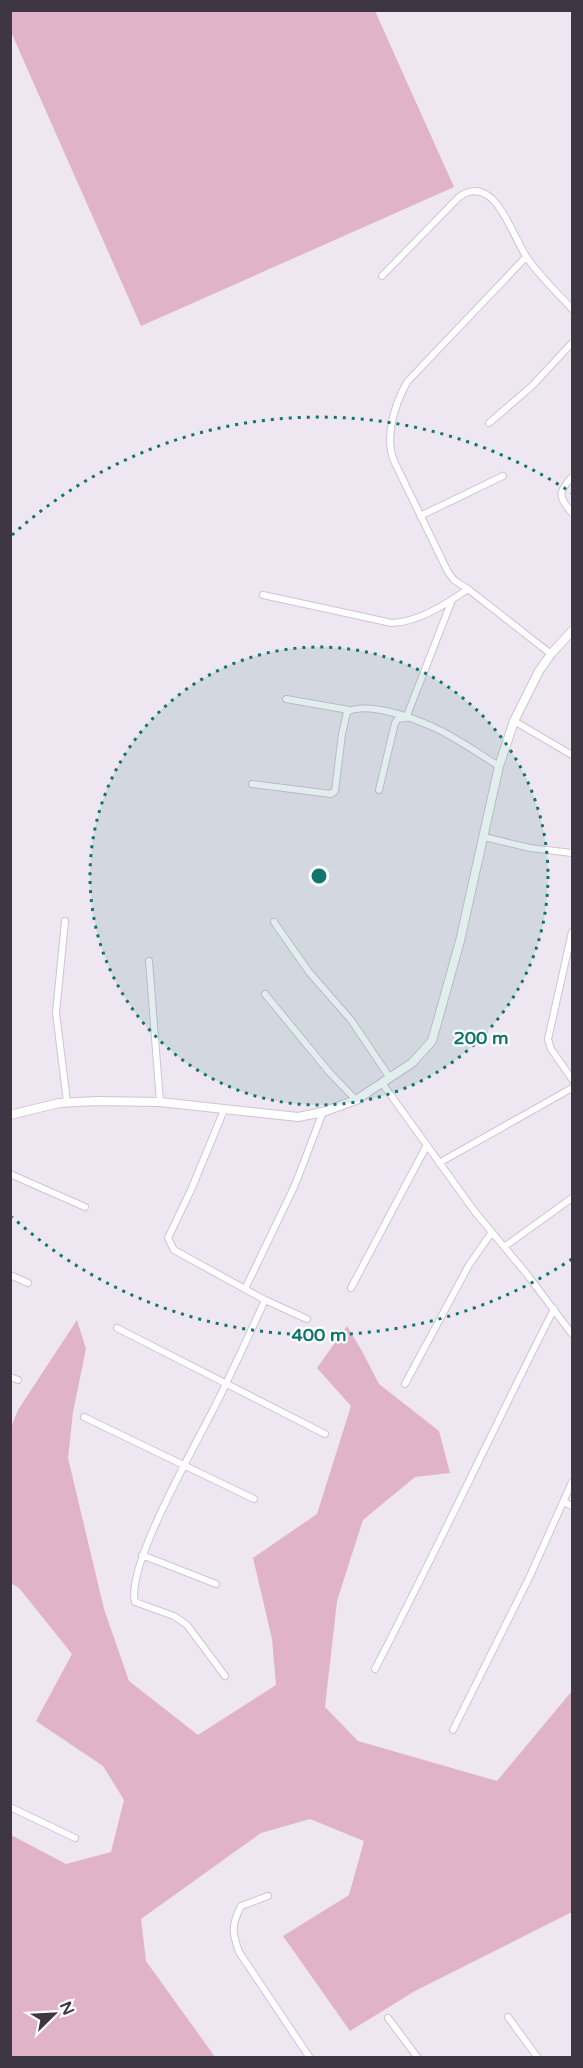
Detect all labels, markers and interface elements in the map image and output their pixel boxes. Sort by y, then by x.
centre of rings [309,866,329,886]
text: 200 m [453,1027,509,1049]
text: 400 m [291,1324,347,1346]
north arrow [24,1984,84,2044]
text: N [55,1998,79,2018]

